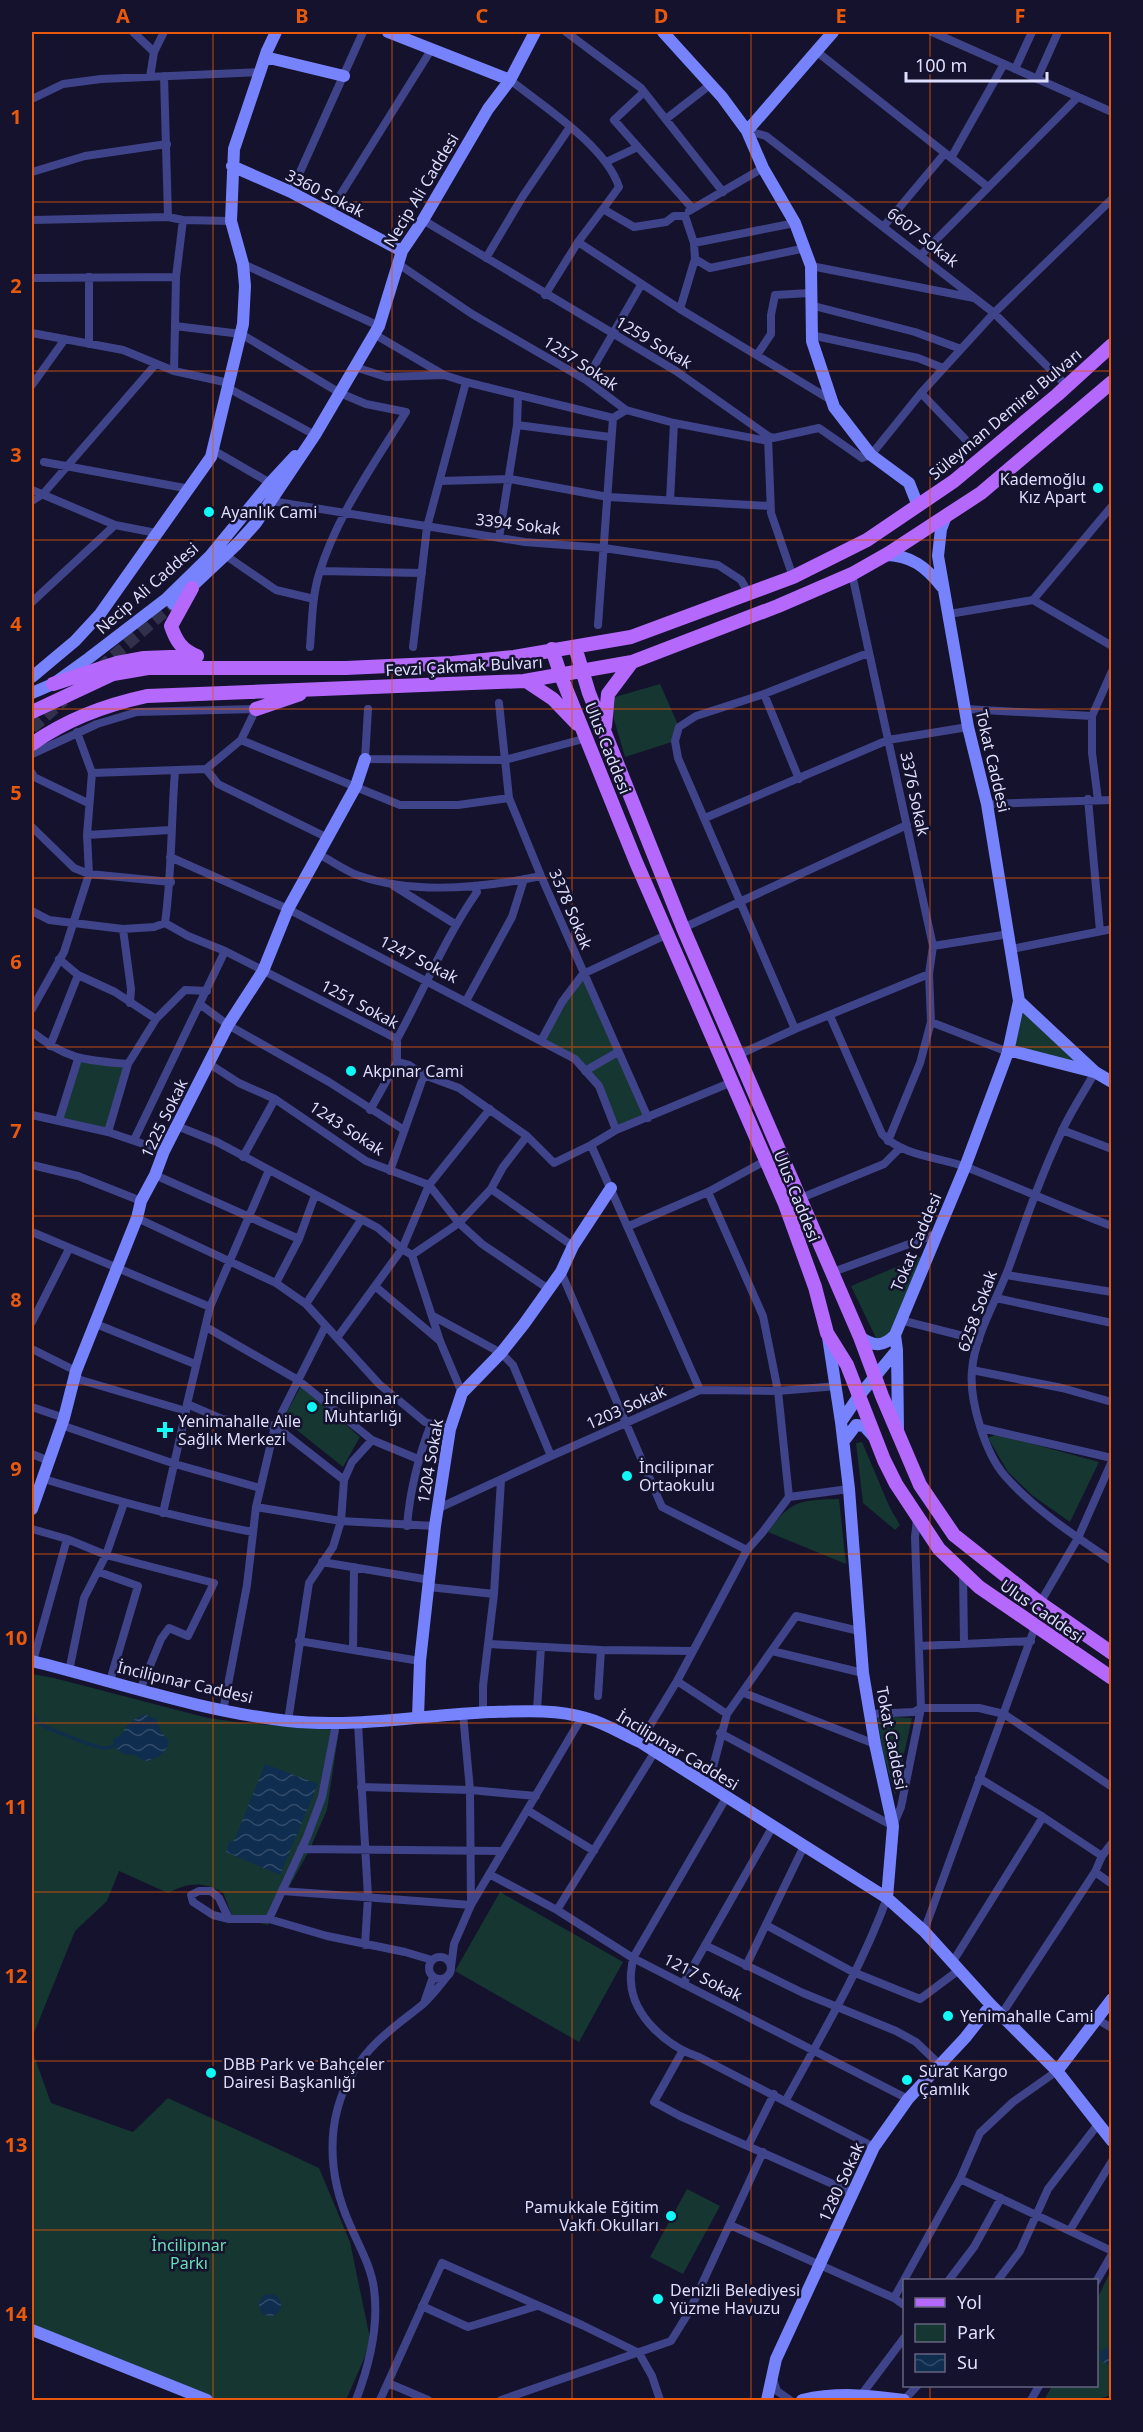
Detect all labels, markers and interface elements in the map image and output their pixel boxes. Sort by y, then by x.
text: A [116,2,130,29]
text: B [295,2,309,29]
text: C [476,2,489,29]
text: D [654,2,668,29]
text: E [835,2,847,29]
text: F [1015,2,1025,29]
scale bar [906,45,1047,83]
text: 100 m [915,53,967,77]
text: 1 [10,103,22,130]
street label: Necip Ali Caddesi [378,129,464,251]
street label: 3360 Sokak [282,164,368,222]
street label: 6607 Sokak [883,202,964,272]
text: 2 [10,272,22,299]
street label: 1259 Sokak [612,311,697,374]
street label: 1257 Sokak [539,331,623,396]
street label: Süleyman Demirel Bulvarı [924,343,1086,485]
text: 3 [10,441,22,468]
place label: Kademoğlu Kız Apart [1000,468,1086,508]
marker: Kademoğlu Kız Apart [1091,481,1105,495]
place label: Ayanlık Cami [221,501,317,523]
marker: Ayanlık Cami [202,505,216,519]
street label: 3394 Sokak [474,508,562,540]
street label: Necip Ali Caddesi [91,537,203,639]
text: 4 [10,610,22,637]
street label: Fevzi Çakmak Bulvarı [385,651,543,681]
street label: Ulus Caddesi [580,699,636,797]
street label: Tokat Caddesi [971,708,1015,814]
street label: 3376 Sokak [895,750,935,838]
text: 5 [10,779,22,806]
street label: 3378 Sokak [544,865,598,953]
street label: 1247 Sokak [376,930,462,988]
text: 6 [10,948,22,975]
street label: 1251 Sokak [317,974,403,1034]
place label: Akpınar Cami [363,1060,464,1082]
marker: Akpınar Cami [344,1064,358,1078]
street label: 1225 Sokak [135,1074,193,1161]
street label: 1243 Sokak [305,1096,389,1161]
text: 7 [10,1117,22,1144]
street label: Ulus Caddesi [769,1147,825,1245]
street label: Tokat Caddesi [885,1190,947,1294]
street label: 6258 Sokak [952,1267,1002,1355]
text: 8 [10,1286,22,1313]
street label: 1203 Sokak [583,1379,670,1434]
place label: İncilipınar Muhtarlığı [324,1387,402,1427]
marker: İncilipınar Muhtarlığı [305,1400,319,1414]
place label: Yenimahalle Aile Sağlık Merkezi [178,1410,301,1450]
street label: 1204 Sokak [412,1417,448,1505]
marker: Yenimahalle Aile Sağlık Merkezi [156,1421,174,1439]
text: 9 [10,1455,22,1482]
place label: İncilipınar Ortaokulu [639,1456,715,1496]
marker: İncilipınar Ortaokulu [620,1469,634,1483]
street label: Ulus Caddesi [996,1574,1088,1648]
text: 10 [5,1624,27,1651]
street label: İncilipınar Caddesi [115,1656,255,1708]
street label: Tokat Caddesi [871,1685,913,1791]
street label: İncilipınar Caddesi [613,1705,743,1795]
text: 11 [5,1793,27,1820]
street label: 1217 Sokak [660,1948,746,2006]
text: 12 [5,1962,27,1989]
place label: Yenimahalle Cami [960,2005,1094,2027]
marker: Yenimahalle Cami [941,2009,955,2023]
place label: DBB Park ve Bahçeler Dairesi Başkanlığı [223,2053,385,2093]
place label: Sürat Kargo Çamlık [919,2060,1008,2100]
marker: DBB Park ve Bahçeler Dairesi Başkanlığı [204,2066,218,2080]
marker: Sürat Kargo Çamlık [900,2073,914,2087]
text: 13 [5,2131,27,2158]
street label: 1280 Sokak [813,2138,869,2225]
place label: Pamukkale Eğitim Vakfı Okulları [524,2196,659,2236]
marker: Pamukkale Eğitim Vakfı Okulları [664,2209,678,2223]
park label: İncilipınar Parkı [152,2234,227,2274]
place label: Denizli Belediyesi Yüzme Havuzu [670,2279,800,2319]
legend [903,2279,1098,2387]
text: Yol [957,2290,982,2314]
marker: Denizli Belediyesi Yüzme Havuzu [651,2292,665,2306]
text: 14 [5,2300,28,2327]
text: Park [957,2320,995,2344]
text: Su [957,2350,978,2374]

